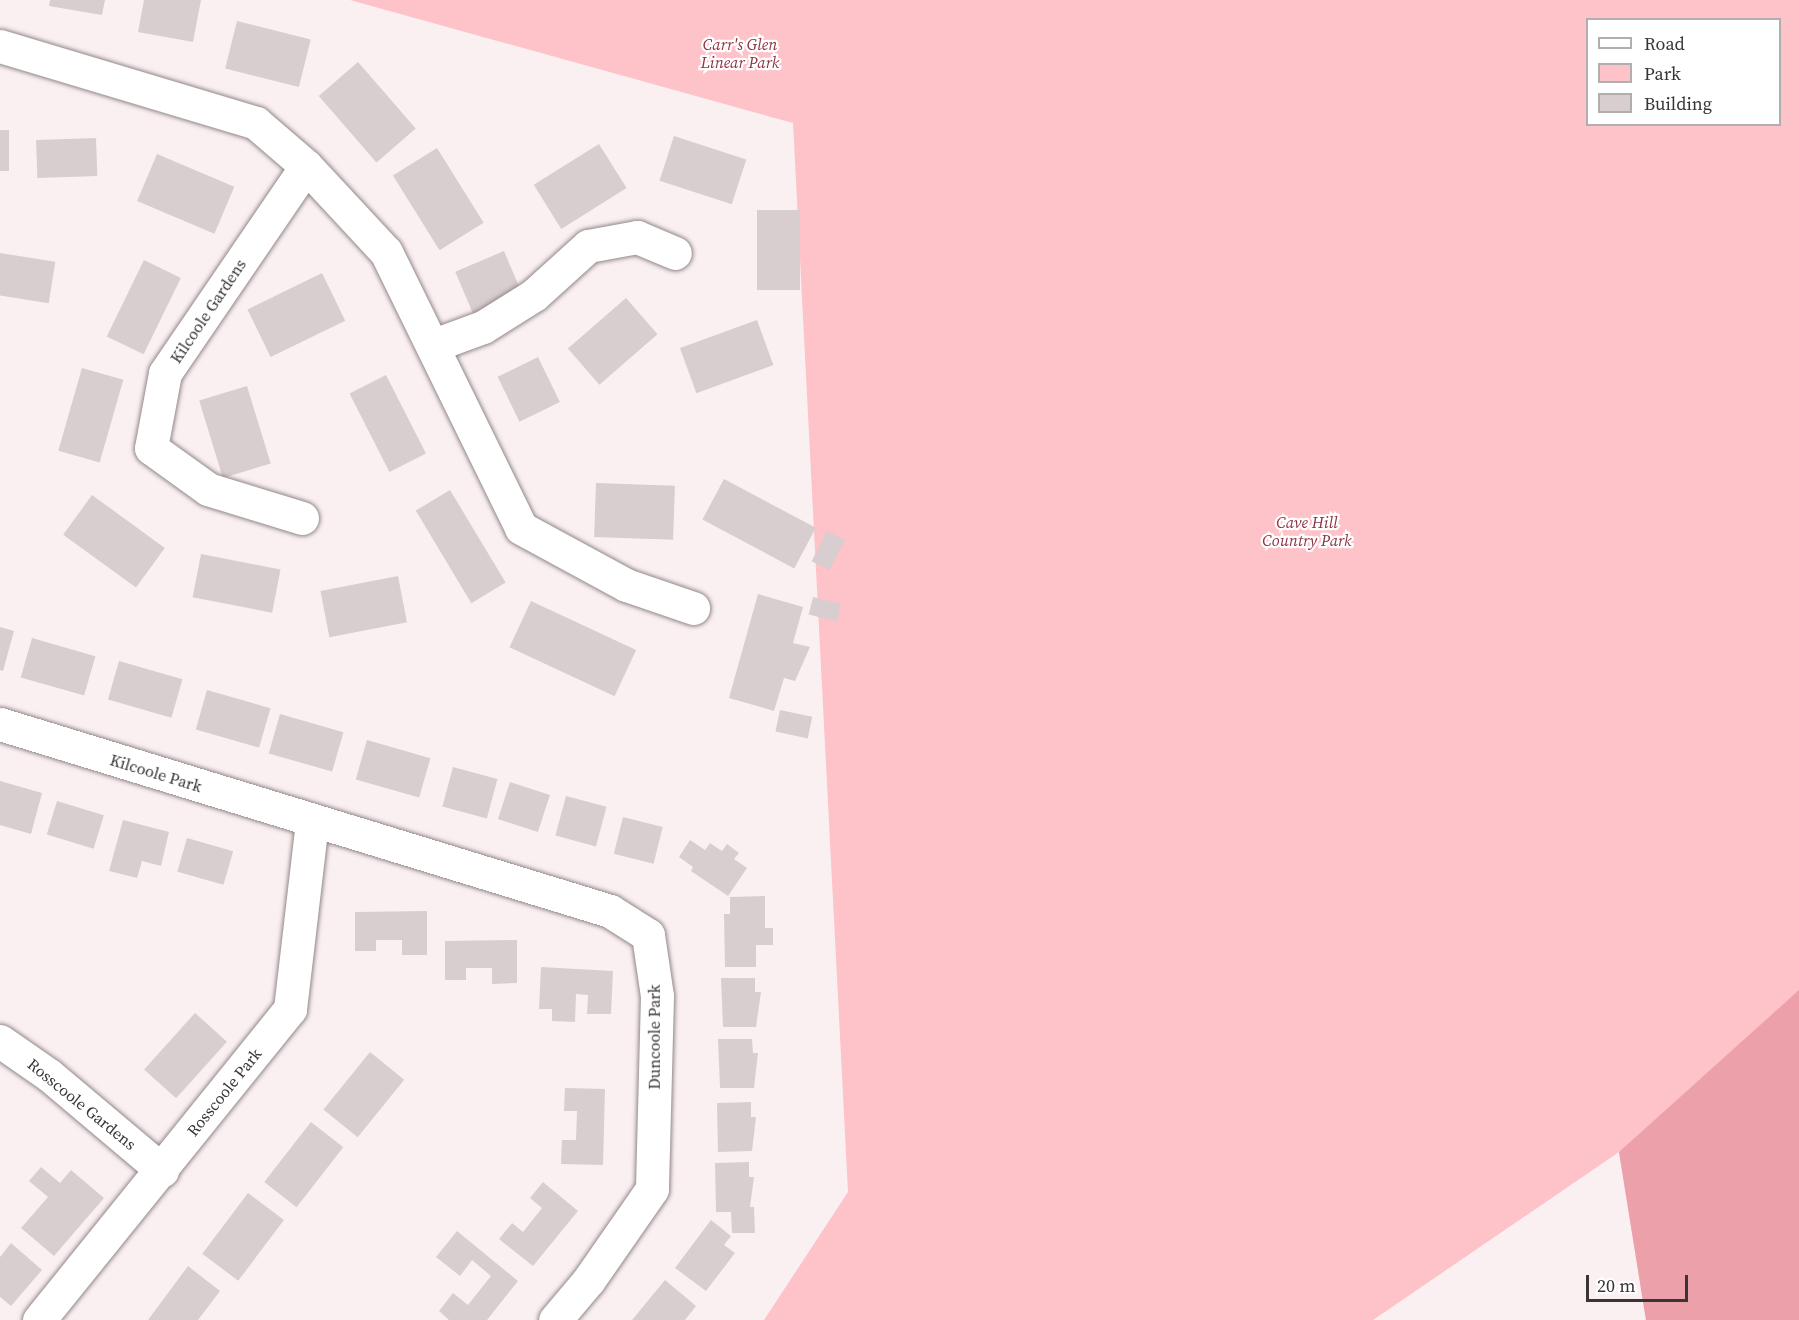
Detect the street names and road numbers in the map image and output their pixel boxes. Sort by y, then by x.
street label: Kilcoole Gardens [166,255,250,367]
street label: Kilcoole Park [108,750,204,796]
street label: Duncoole Park [644,984,664,1090]
street label: Rosscoole Park [183,1044,265,1140]
street label: Rosscoole Gardens [24,1054,140,1154]

